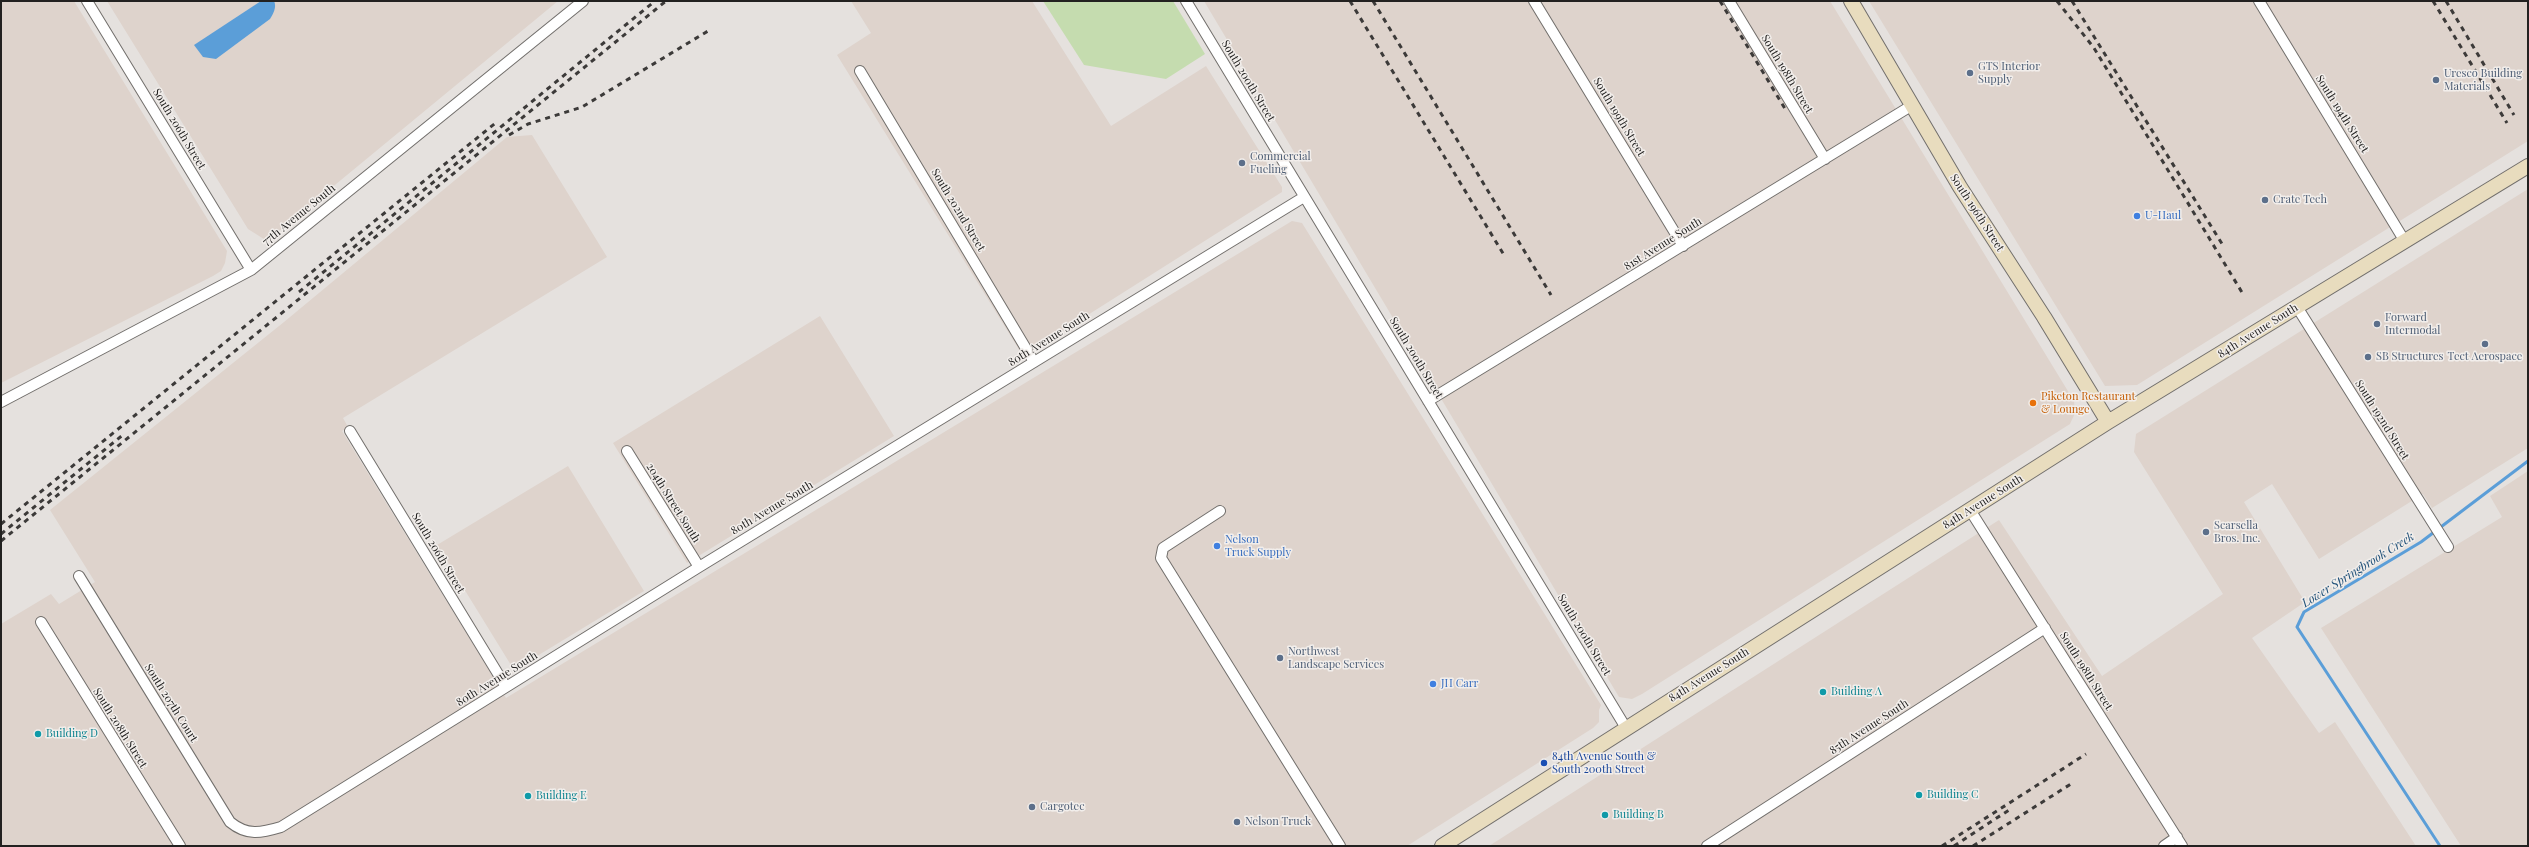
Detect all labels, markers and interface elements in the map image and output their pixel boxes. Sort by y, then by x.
street label: South 198th Street [1758,32,1816,116]
street label: South 200th Street [1219,38,1277,124]
place label: GTS Interior Supply [1978,60,2040,86]
place label: Uresco Building Materials [2444,67,2522,93]
marker: GTS Interior Supply [1965,68,1975,78]
street label: South 194th Street [2313,73,2371,155]
street label: South 199th Street [1590,75,1648,159]
marker: Uresco Building Materials [2431,75,2441,85]
street label: South 206th Street [150,86,208,172]
place label: Commercial Fueling [1250,150,1311,176]
marker: Commercial Fueling [1237,158,1247,168]
street label: South 202nd Street [928,166,988,254]
street label: South 196th Street [1947,172,2007,254]
street label: 77th Avenue South [260,182,338,248]
place label: Crate Tech [2273,193,2327,207]
marker: Crate Tech [2260,195,2270,205]
place label: U-Haul [2145,209,2181,223]
marker: U-Haul [2132,211,2142,221]
street label: 81st Avenue South [1622,215,1704,273]
street label: 84th Avenue South [2215,301,2301,361]
street label: 80th Avenue South [1006,309,1092,369]
place label: Forward Intermodal [2385,311,2440,337]
street label: South 200th Street [1387,315,1445,401]
marker: Forward Intermodal [2372,319,2382,329]
marker: Tect Aerospace [2480,339,2490,349]
place label: SB Structures [2376,350,2443,364]
place label: Tect Aerospace [2448,350,2522,364]
marker: SB Structures [2363,352,2373,362]
street label: South 192nd Street [2352,378,2412,462]
place label: Piketon Restaurant & Lounge [2041,390,2135,416]
marker: Piketon Restaurant & Lounge [2028,398,2038,408]
street label: 204th Street South [643,461,703,545]
street label: 84th Avenue South [1940,472,2026,532]
street label: 80th Avenue South [729,478,815,538]
street label: South 206th Street [409,510,467,596]
place label: Scarsella Bros. Inc. [2214,519,2260,545]
marker: Scarsella Bros. Inc. [2201,527,2211,537]
water label: Lower Springbrook Creek [2299,529,2417,611]
place label: Nelson Truck Supply [1225,533,1291,559]
marker: Nelson Truck Supply [1212,541,1222,551]
street label: South 200th Street [1555,592,1613,678]
street label: South 198th Street [2057,630,2115,712]
place label: Northwest Landscape Services [1288,645,1384,671]
street label: 84th Avenue South [1666,645,1752,705]
street label: 80th Avenue South [454,649,540,709]
marker: Northwest Landscape Services [1275,653,1285,663]
street label: South 207th Court [142,661,200,745]
place label: JH Carr [1441,677,1478,691]
marker: JH Carr [1428,679,1438,689]
place label: Building A [1831,685,1882,699]
street label: South 208th Street [90,686,150,770]
marker: Building A [1818,687,1828,697]
street label: 85th Avenue South [1827,697,1911,757]
place label: Building D [46,727,98,741]
marker: Building D [33,729,43,739]
place label: 84th Avenue South & South 200th Street [1552,750,1656,776]
marker: 84th Avenue South & South 200th Street [1539,758,1549,768]
place label: Building C [1927,788,1979,802]
place label: Building E [536,789,587,803]
marker: Building C [1914,790,1924,800]
marker: Building E [523,791,533,801]
place label: Cargotec [1040,800,1084,814]
marker: Cargotec [1027,802,1037,812]
place label: Building B [1613,808,1664,822]
marker: Building B [1600,810,1610,820]
place label: Nelson Truck [1245,815,1311,829]
marker: Nelson Truck [1232,817,1242,827]

